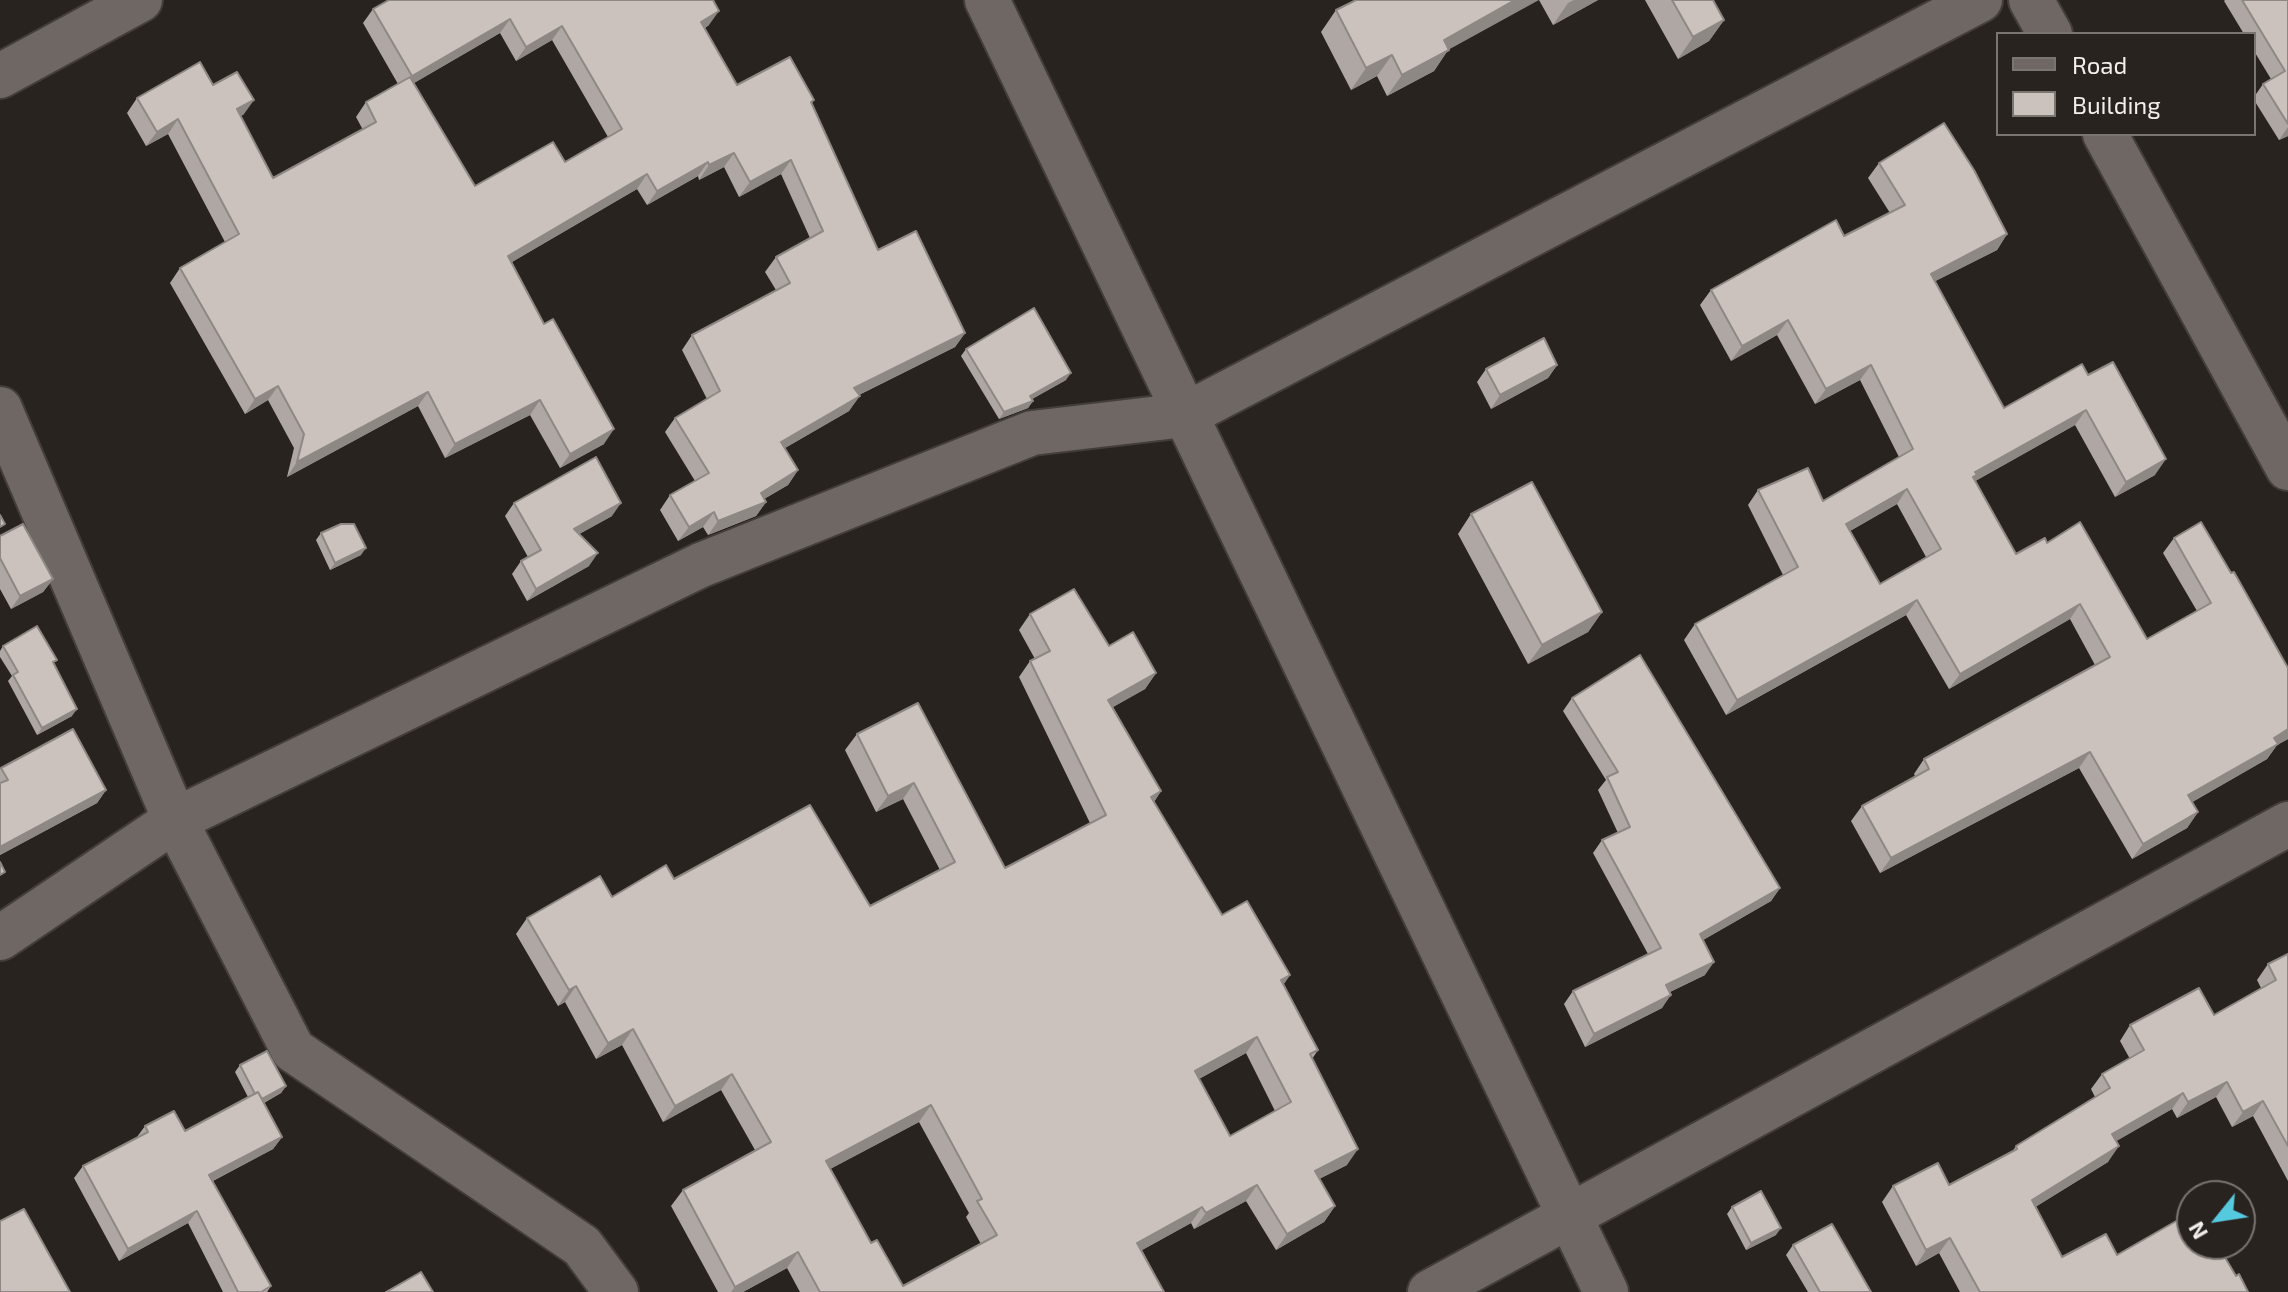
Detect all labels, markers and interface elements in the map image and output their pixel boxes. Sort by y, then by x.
legend [1996,32,2256,136]
text: Road [2072,50,2127,79]
text: Building [2072,90,2161,119]
north arrow [2176,1180,2256,1260]
text: N [2182,1218,2212,1244]

